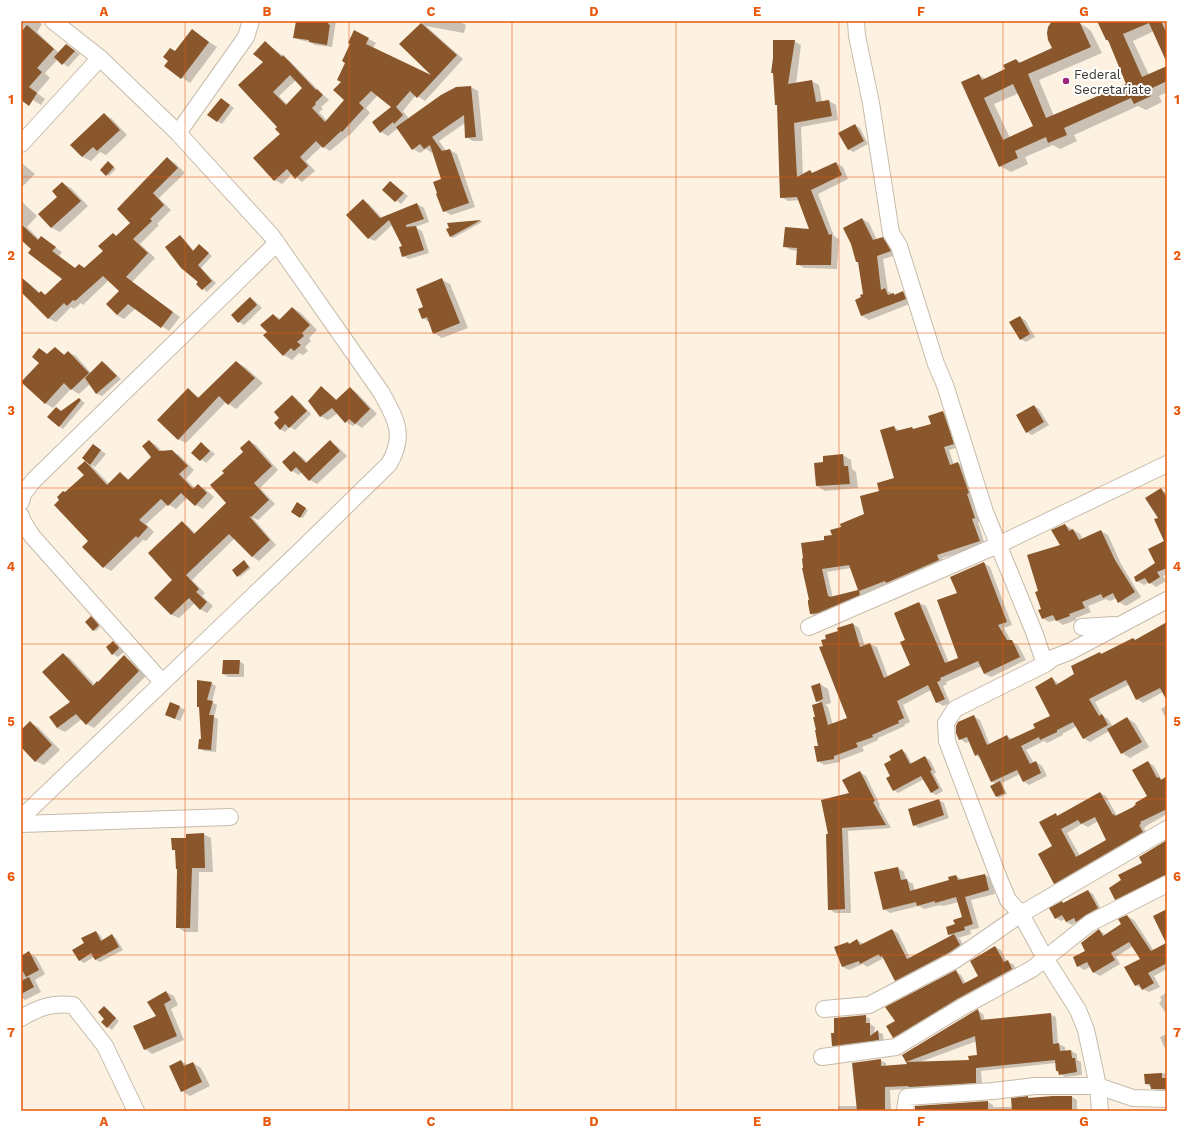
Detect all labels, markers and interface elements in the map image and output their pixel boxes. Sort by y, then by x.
text: A [100,4,109,19]
text: B [263,4,272,19]
text: C [427,4,436,19]
text: D [589,4,599,19]
text: E [753,4,761,19]
text: F [917,4,925,19]
text: G [1079,4,1089,19]
place label: Federal Secretariate [1074,67,1151,97]
marker: Federal Secretariate [1061,76,1071,86]
text: 1 [8,92,14,107]
text: 1 [1174,92,1180,107]
text: 2 [7,248,15,263]
text: 2 [1173,248,1181,263]
text: 3 [7,403,15,418]
text: 3 [1173,403,1181,418]
text: 4 [7,559,16,574]
text: 4 [1173,559,1182,574]
text: 5 [7,714,15,729]
text: 5 [1173,714,1181,729]
text: 6 [7,869,15,884]
text: 6 [1173,869,1181,884]
text: 7 [7,1025,15,1040]
text: 7 [1173,1025,1181,1040]
text: A [100,1114,109,1129]
text: B [263,1114,272,1129]
text: C [427,1114,436,1129]
text: D [589,1114,599,1129]
text: E [753,1114,761,1129]
text: F [917,1114,925,1129]
text: G [1079,1114,1089,1129]

